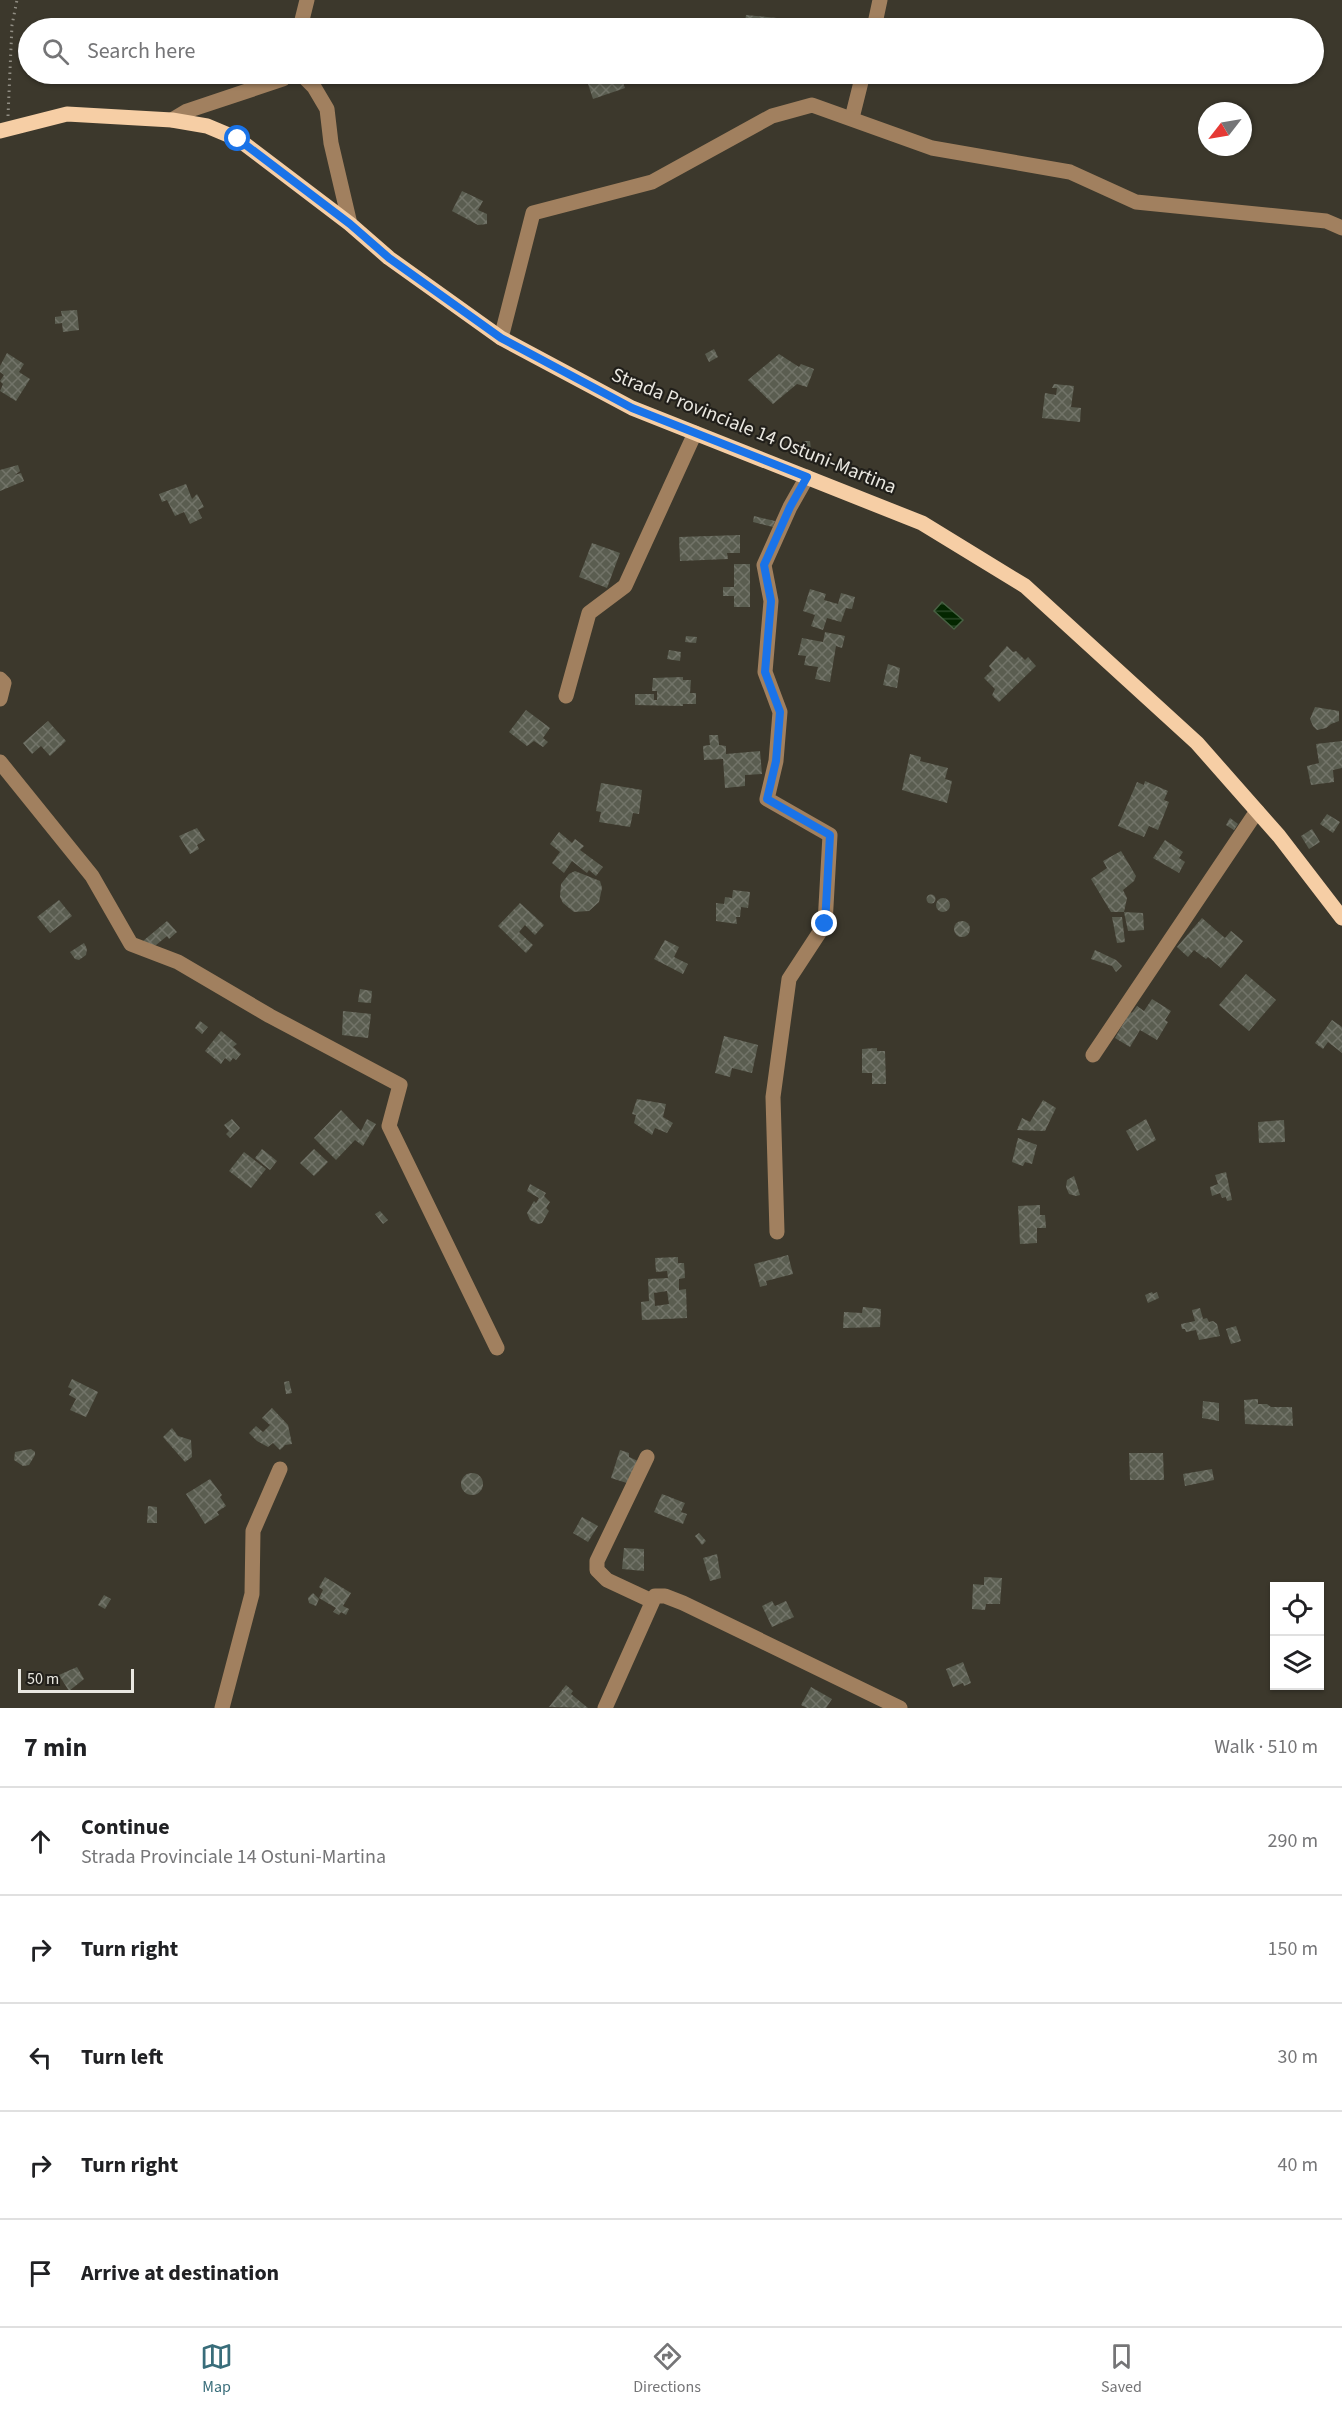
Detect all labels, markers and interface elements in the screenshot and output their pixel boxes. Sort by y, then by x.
search box [18,18,1324,84]
icon: search [39,35,72,68]
text: Search here [87,35,195,67]
north arrow [1198,102,1252,156]
route start [224,125,250,151]
street label: Strada Provinciale 14 Ostuni-Martina [607,361,901,501]
route end [811,910,837,936]
map controls [1270,1582,1324,1690]
button: locate [1270,1582,1324,1636]
button: layers [1270,1636,1324,1690]
scale bar [18,1666,134,1694]
text: 50 m [27,1668,59,1690]
text: 7 min [24,1729,87,1766]
text: Walk · 510 m [1214,1733,1318,1761]
text: Continue [81,1811,170,1843]
icon: ahead [24,1825,57,1858]
text: 290 m [1268,1827,1318,1855]
text: Strada Provinciale 14 Ostuni-Martina [81,1843,386,1871]
icon: right [24,1933,57,1966]
text: Turn right [81,1933,178,1965]
text: 150 m [1268,1935,1318,1963]
icon: left [24,2041,57,2074]
text: Turn left [81,2041,163,2073]
text: 30 m [1278,2043,1318,2071]
icon: right [24,2149,57,2182]
text: Turn right [81,2149,178,2181]
text: 40 m [1278,2151,1318,2179]
icon: arrive [24,2257,57,2290]
text: Arrive at destination [81,2257,279,2289]
tab: Map [200,2340,233,2398]
tab: Directions [633,2340,701,2398]
tab: Saved [1101,2340,1142,2398]

